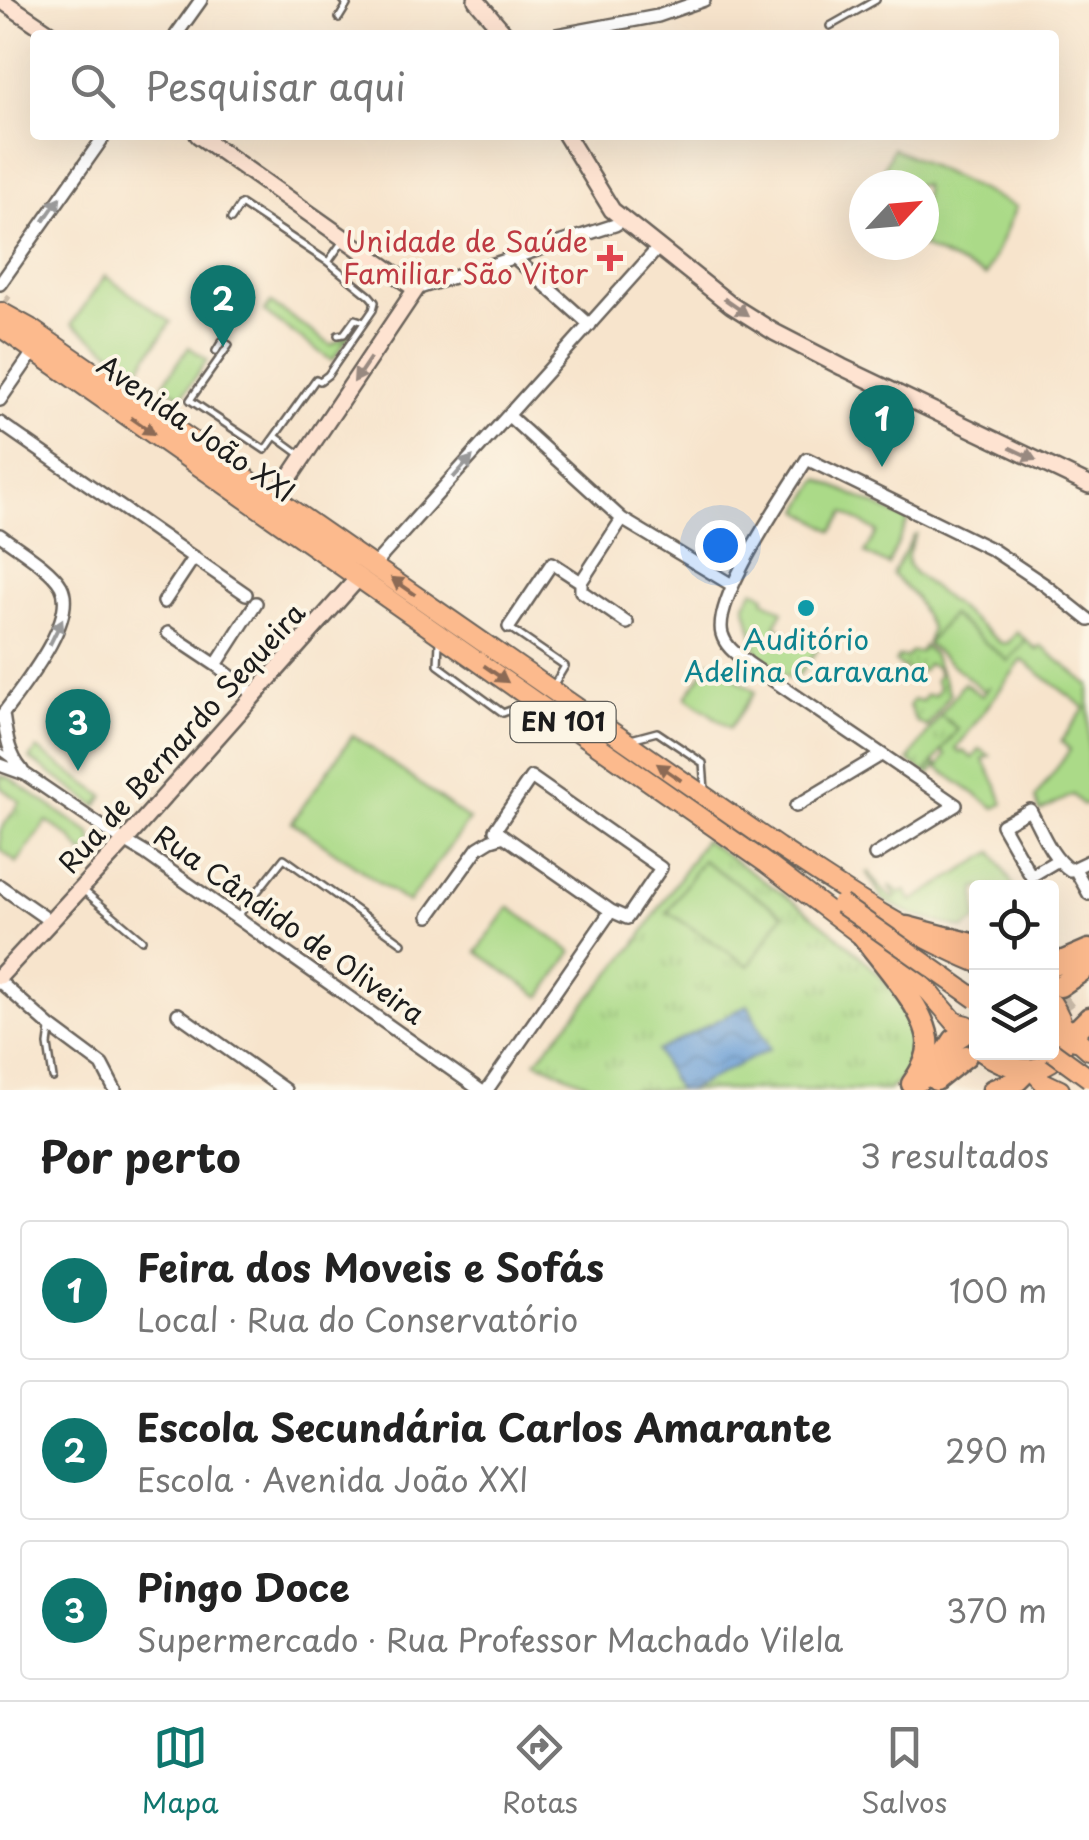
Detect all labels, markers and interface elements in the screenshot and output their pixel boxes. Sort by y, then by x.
search box [30,30,1059,140]
text: Pesquisar aqui [145,57,406,114]
icon: search [65,58,120,113]
north arrow [849,170,939,260]
one-way arrow [42,196,61,223]
place label: Unidade de Saúde Familiar São Vitor [343,219,588,294]
marker: Unidade de Saúde Familiar São Vitor [597,245,623,271]
pin: 2 [190,264,256,347]
one-way arrow [723,297,750,316]
street label: Avenida João XXI [89,343,305,512]
one-way arrow [353,357,371,384]
pin: 1 [850,384,914,467]
one-way arrow [130,416,156,435]
one-way arrow [1009,445,1038,462]
one-way arrow [451,455,474,479]
your location [695,520,746,571]
one-way arrow [390,577,417,596]
street label: Rua de Bernardo Sequeira [47,591,315,882]
marker: Auditório Adelina Caravana [795,597,817,619]
one-way arrow [48,617,65,646]
place label: Auditório Adelina Caravana [684,617,928,692]
one-way arrow [483,664,509,683]
pin: 3 [46,688,110,771]
road number: EN 101 [510,702,616,742]
one-way arrow [656,763,683,782]
street label: Rua Cândido de Oliveira [146,814,434,1034]
map controls [969,880,1059,1060]
button: locate [969,880,1059,970]
button: layers [969,970,1059,1060]
text: Por perto [40,1124,241,1187]
text: 3 resultados [860,1131,1049,1179]
text: Feira dos Moveis e Sofás [137,1238,604,1295]
text: 1 [67,1266,82,1314]
text: 100 m [949,1266,1047,1314]
text: Local · Rua do Conservatório [137,1295,578,1343]
text: Escola Secundária Carlos Amarante [137,1398,832,1455]
text: 2 [63,1426,86,1474]
text: 290 m [945,1426,1047,1474]
text: Escola · Avenida João XXI [137,1455,529,1503]
text: Pingo Doce [137,1558,350,1615]
text: 3 [64,1586,85,1634]
text: 370 m [946,1586,1047,1634]
text: Supermercado · Rua Professor Machado Vilela [137,1615,843,1663]
tab: Mapa [142,1720,219,1823]
tab: Rotas [502,1720,578,1823]
tab: Salvos [861,1720,947,1823]

